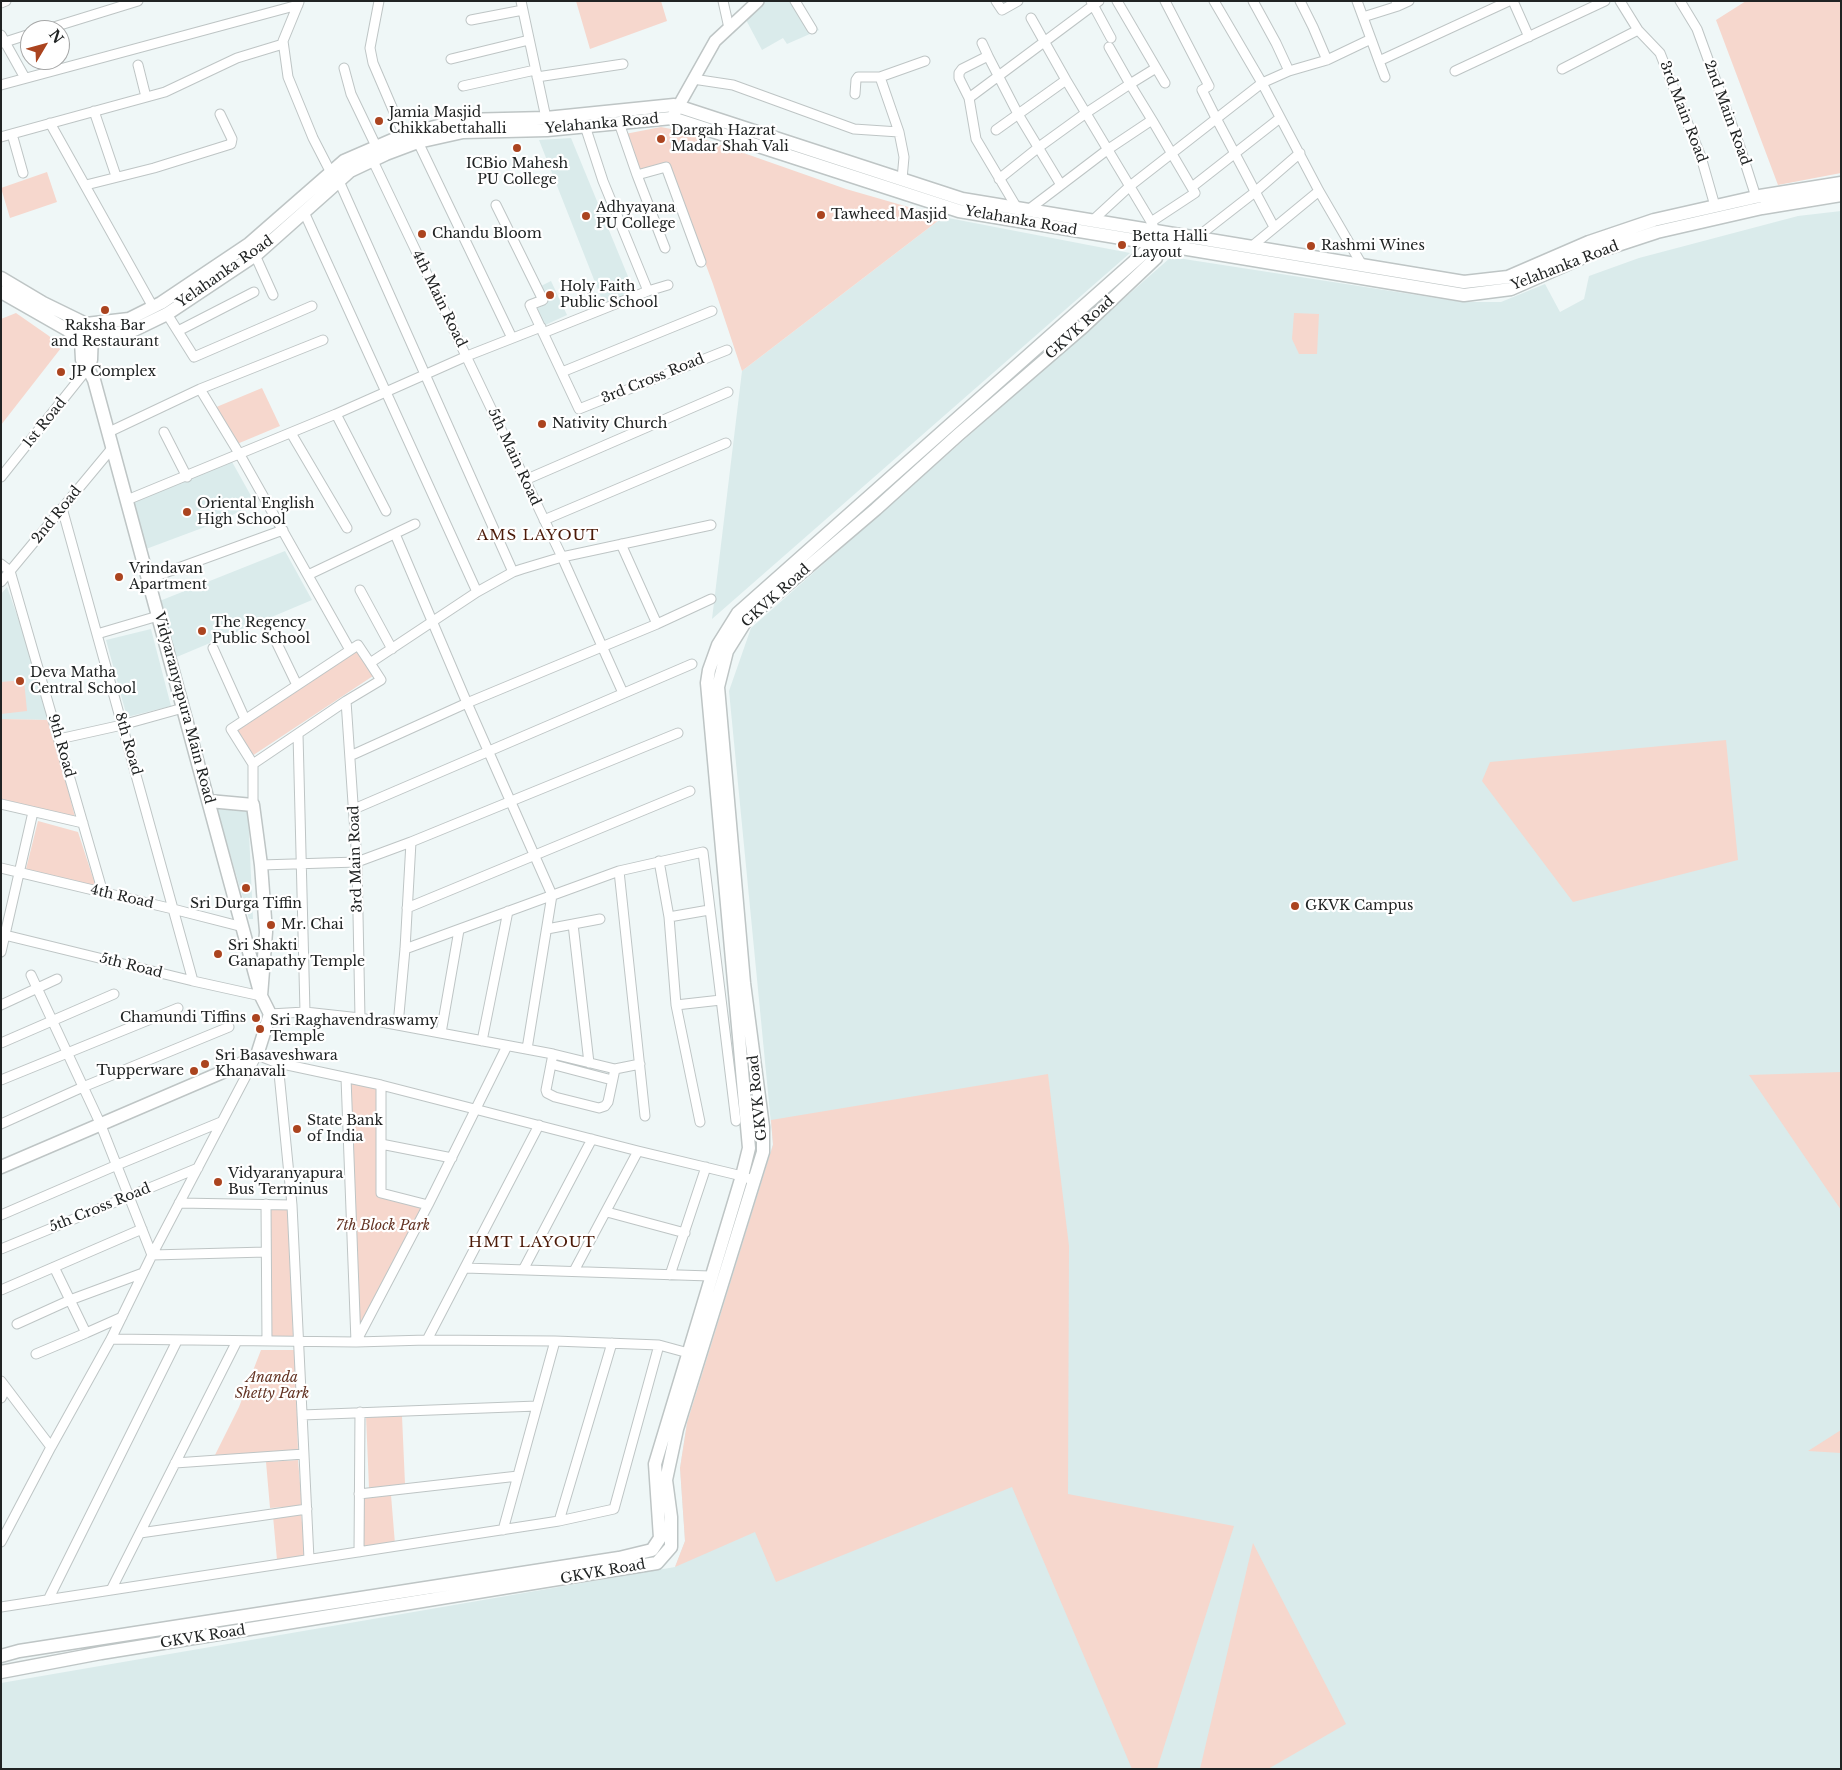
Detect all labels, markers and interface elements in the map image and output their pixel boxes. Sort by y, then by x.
north arrow [20,20,70,70]
text: N [45,26,67,47]
street label: 2nd Main Road [1700,58,1754,168]
street label: 3rd Main Road [1656,59,1710,165]
place label: Jamia Masjid Chikkabettahalli [389,105,506,138]
street label: Yelahanka Road [545,111,659,137]
marker: Jamia Masjid Chikkabettahalli [373,115,385,127]
place label: Dargah Hazrat Madar Shah Vali [671,123,789,156]
marker: Dargah Hazrat Madar Shah Vali [655,133,667,145]
marker: ICBio Mahesh PU College [511,142,523,154]
place label: ICBio Mahesh PU College [466,156,568,188]
place label: Adhyayana PU College [596,200,676,232]
street label: Yelahanka Road [963,203,1079,239]
place label: Tawheed Masjid [831,207,947,223]
marker: Tawheed Masjid [815,209,827,221]
marker: Adhyayana PU College [580,210,592,222]
place label: Chandu Bloom [432,226,542,242]
marker: Chandu Bloom [416,228,428,240]
place label: Betta Halli Layout [1132,229,1208,262]
street label: Yelahanka Road [174,232,276,312]
place label: Rashmi Wines [1321,238,1425,254]
street label: Yelahanka Road [1509,238,1621,294]
marker: Betta Halli Layout [1116,239,1128,251]
marker: Rashmi Wines [1305,240,1317,252]
street label: 4th Main Road [408,248,470,350]
place label: Holy Faith Public School [560,279,658,312]
marker: Holy Faith Public School [544,289,556,301]
street label: GKVK Road [1042,293,1118,363]
marker: Raksha Bar and Restaurant [99,304,111,316]
place label: Raksha Bar and Restaurant [51,318,159,351]
street label: 3rd Cross Road [599,351,707,407]
place label: JP Complex [71,364,156,380]
marker: JP Complex [55,366,67,378]
street label: 1st Road [20,395,70,451]
street label: 5th Main Road [484,406,544,508]
place label: Nativity Church [552,416,667,432]
marker: Nativity Church [536,418,548,430]
street label: 2nd Road [29,483,85,547]
place label: Oriental English High School [197,496,314,528]
marker: Oriental English High School [181,506,193,518]
district label: AMS LAYOUT [475,527,601,545]
place label: Vrindavan Apartment [129,561,207,594]
street label: GKVK Road [738,561,814,631]
marker: Vrindavan Apartment [113,571,125,583]
street label: Vidyaranyapura Main Road [150,610,218,806]
place label: The Regency Public School [212,615,310,648]
marker: The Regency Public School [196,625,208,637]
place label: Deva Matha Central School [30,665,136,698]
marker: Deva Matha Central School [14,675,26,687]
street label: 8th Road [111,711,145,777]
street label: 9th Road [44,712,78,780]
street label: 3rd Main Road [346,805,366,913]
street label: 4th Road [89,882,155,912]
marker: Sri Durga Tiffin [240,882,252,894]
place label: Sri Durga Tiffin [190,896,302,912]
place label: GKVK Campus [1305,898,1413,914]
marker: GKVK Campus [1289,900,1301,912]
place label: Mr. Chai [281,917,344,933]
marker: Mr. Chai [265,919,277,931]
place label: Sri Shakti Ganapathy Temple [228,938,365,970]
marker: Sri Shakti Ganapathy Temple [212,948,224,960]
street label: 5th Road [98,950,164,982]
place label: Chamundi Tiffins [120,1010,246,1026]
marker: Chamundi Tiffins [250,1012,262,1024]
place label: Sri Raghavendraswamy Temple [270,1013,438,1046]
marker: Sri Raghavendraswamy Temple [254,1023,266,1035]
place label: Sri Basaveshwara Khanavali [215,1048,338,1080]
street label: GKVK Road [745,1054,771,1142]
marker: Sri Basaveshwara Khanavali [199,1058,211,1070]
place label: Tupperware [96,1063,184,1079]
marker: Tupperware [188,1065,200,1077]
place label: State Bank of India [307,1113,383,1146]
marker: State Bank of India [291,1123,303,1135]
place label: Vidyaranyapura Bus Terminus [228,1166,343,1198]
marker: Vidyaranyapura Bus Terminus [212,1176,224,1188]
street label: 5th Cross Road [47,1180,153,1236]
park label: 7th Block Park [336,1218,430,1234]
district label: HMT LAYOUT [467,1234,597,1252]
park label: Ananda Shetty Park [235,1370,309,1402]
street label: GKVK Road [559,1556,647,1588]
street label: GKVK Road [159,1622,247,1652]

